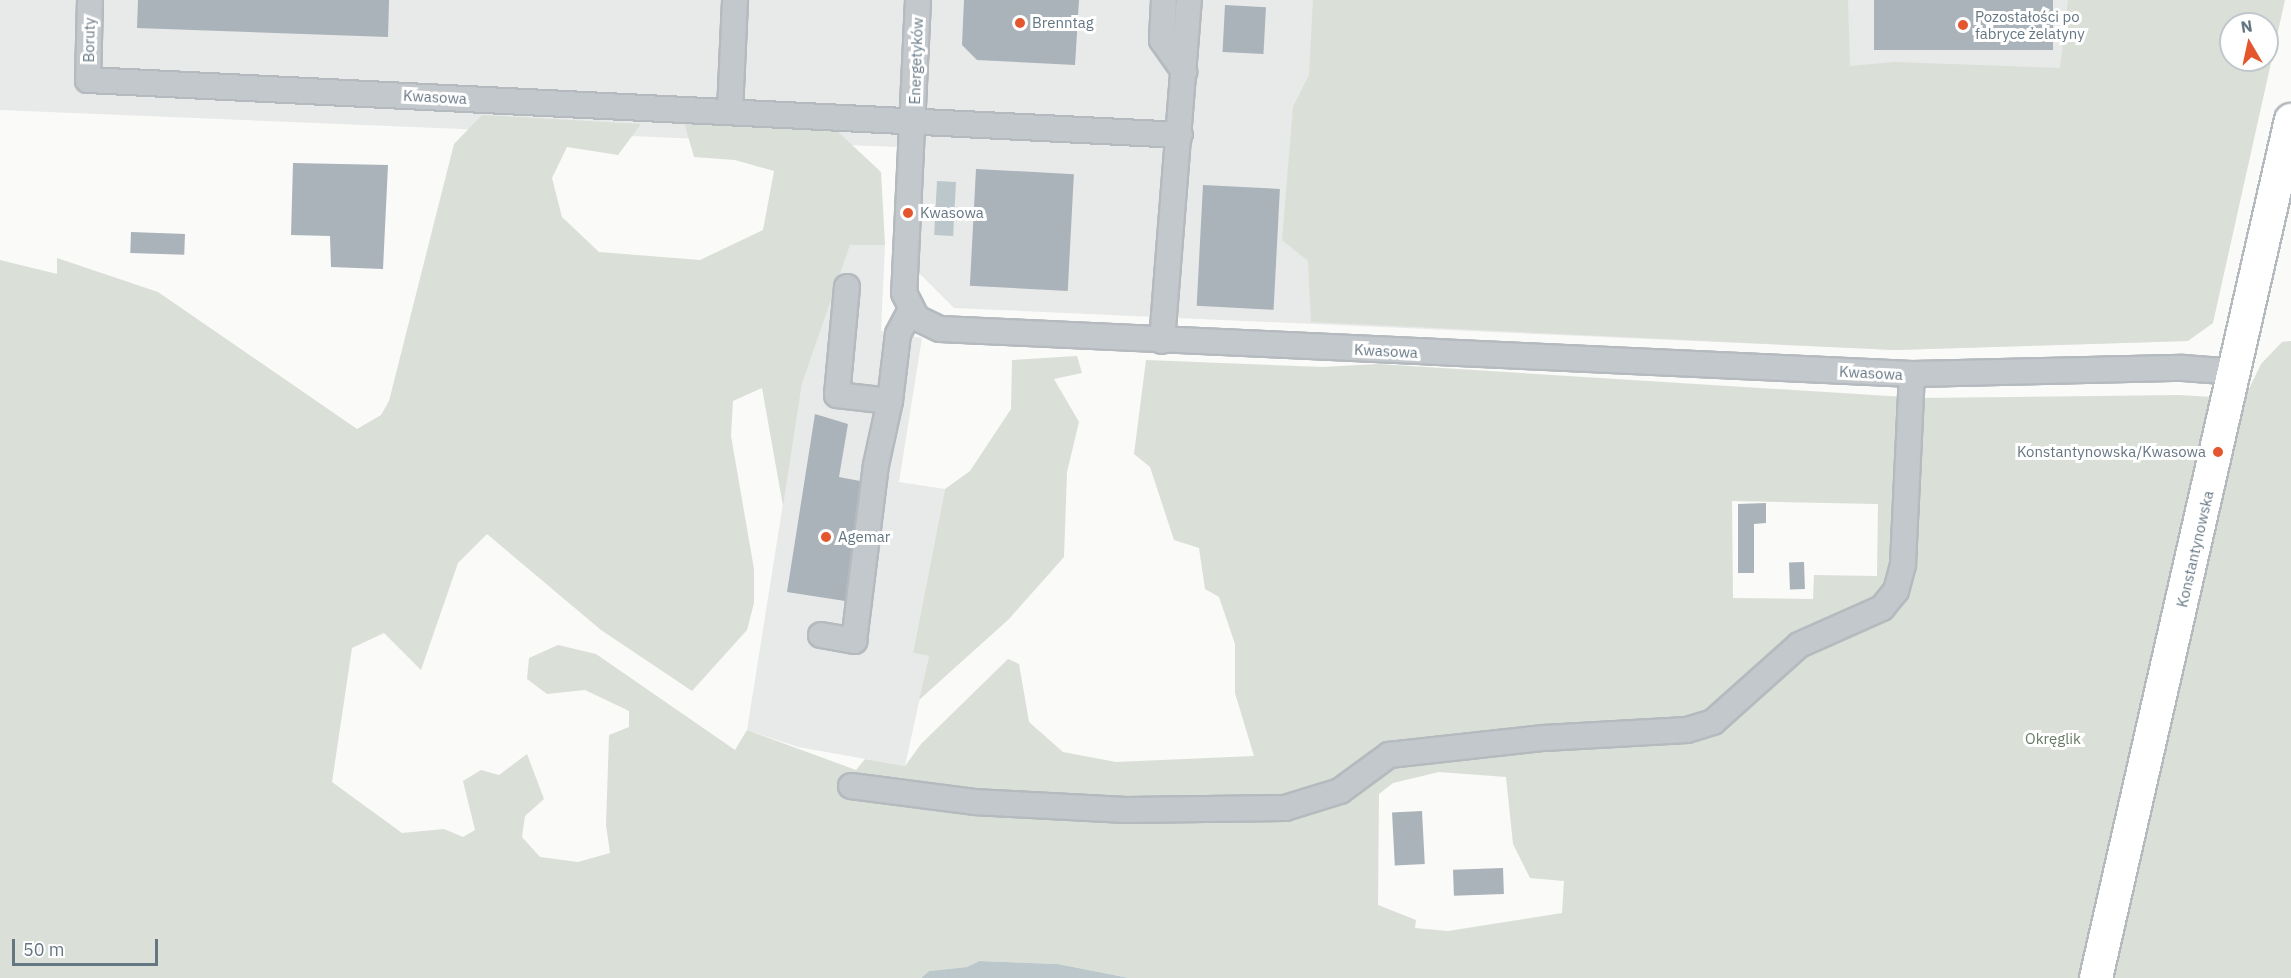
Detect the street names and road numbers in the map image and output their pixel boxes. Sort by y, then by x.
street label: Boruty [80,17,98,63]
street label: Energetyków [905,17,927,105]
street label: Kwasowa [403,86,467,108]
street label: Kwasowa [1354,340,1418,362]
street label: Kwasowa [1839,362,1903,384]
street label: Konstantynowska [2173,489,2217,609]

